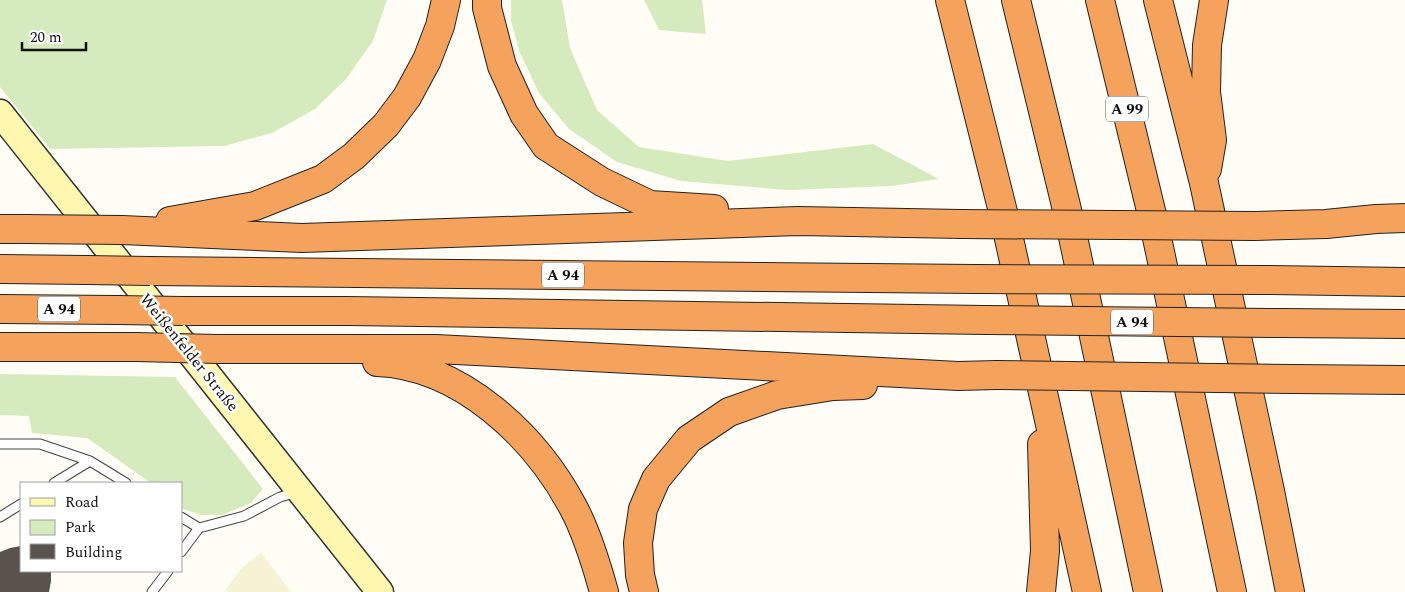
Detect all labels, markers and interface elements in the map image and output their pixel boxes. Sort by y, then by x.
scale bar [22,20,86,52]
text: 20 m [30,26,62,49]
road number: A 99 [1106,96,1148,122]
road number: A 94 [542,262,584,288]
street label: Weißenfelder Straße [134,288,245,417]
road number: A 94 [38,296,80,322]
road number: A 94 [1111,310,1153,334]
legend [20,482,182,572]
text: Road [65,491,99,514]
text: Park [65,516,96,539]
text: Building [65,541,122,564]

